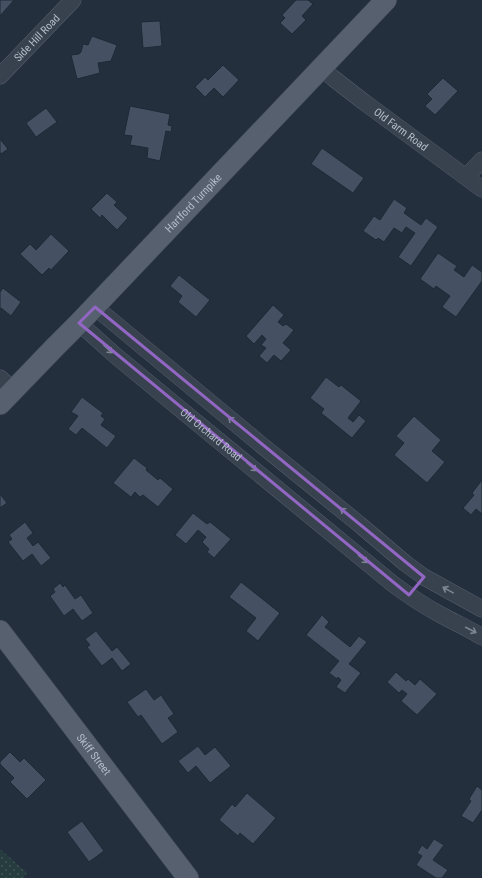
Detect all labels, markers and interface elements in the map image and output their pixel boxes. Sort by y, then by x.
street label: Side Hill Road [11,11,62,64]
street label: Old Farm Road [371,105,431,153]
street label: Hartford Turnpike [162,171,224,235]
one-way arrow [103,344,113,353]
street label: Old Orchard Road [178,405,245,464]
one-way arrow [227,416,238,425]
one-way arrow [246,463,257,472]
one-way arrow [339,507,350,516]
one-way arrow [357,555,368,563]
one-way arrow [442,586,454,594]
one-way arrow [465,627,477,634]
street label: Skiff Street [74,731,114,778]

